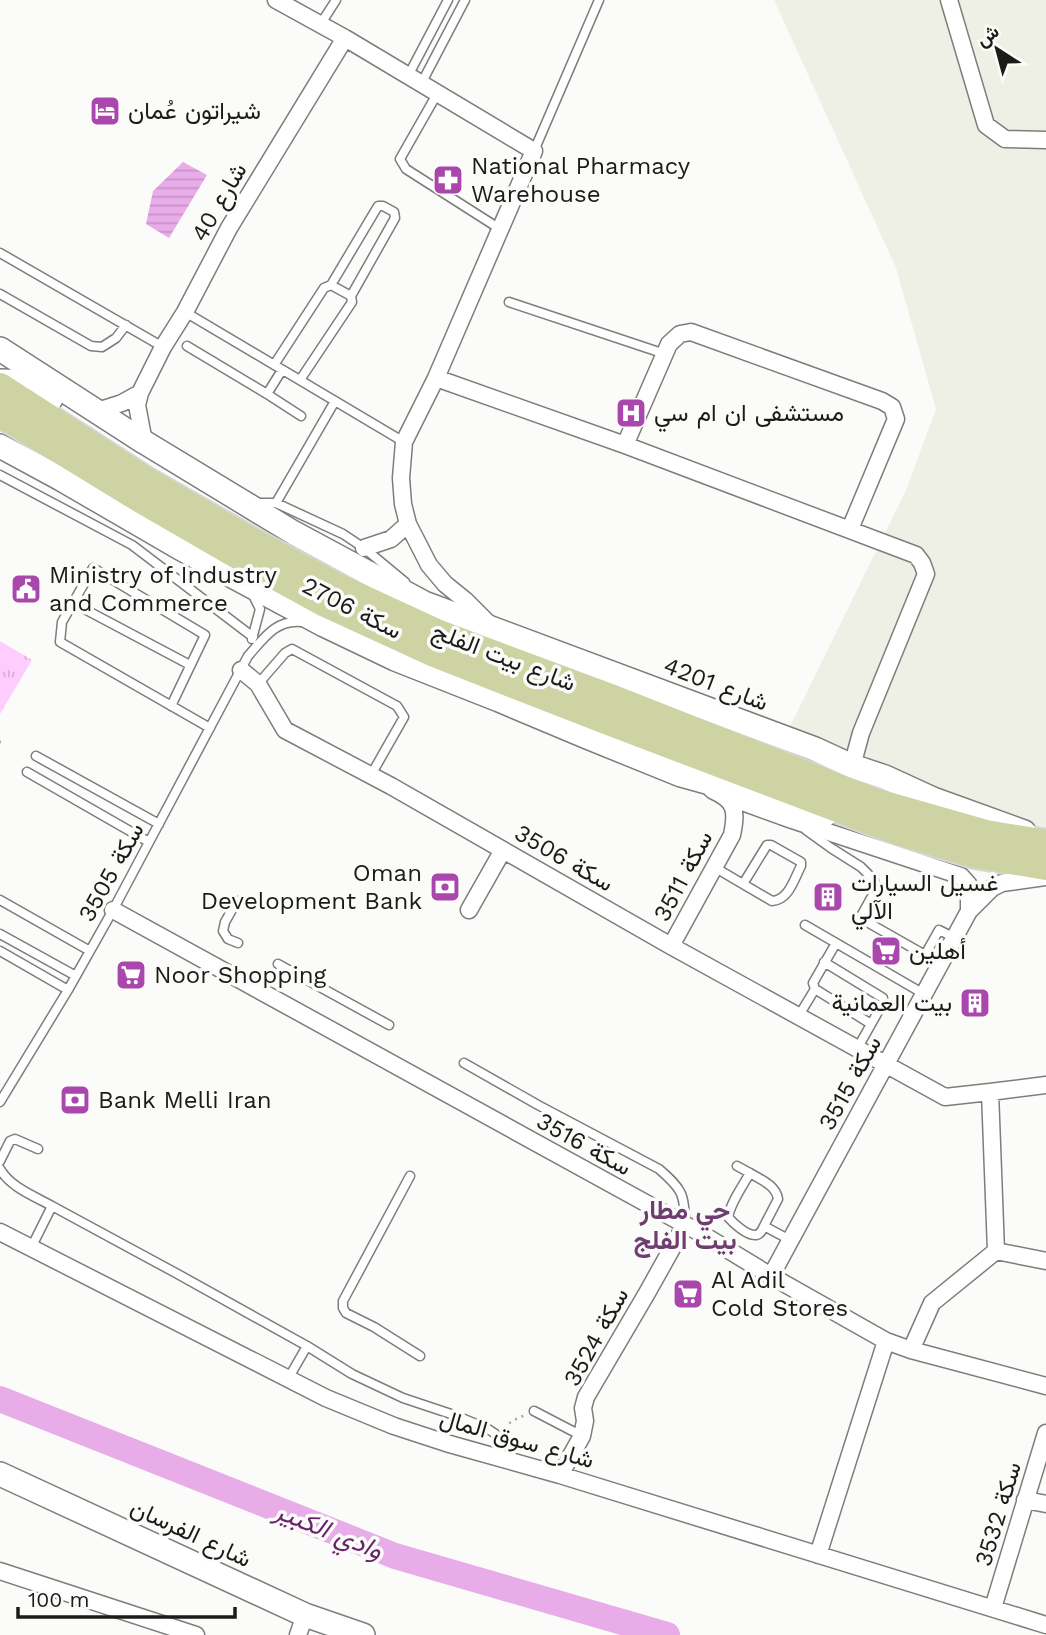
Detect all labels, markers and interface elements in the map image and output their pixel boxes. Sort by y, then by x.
north arrow [962,14,1032,84]
text: ش [971,20,1003,52]
hotel icon: شيراتون عُمان [88,94,122,128]
place label: شيراتون عُمان [128,97,261,126]
place label: National Pharmacy Warehouse [471,152,691,208]
street label: 40 شارع [185,158,254,247]
pharmacy icon: National Pharmacy Warehouse [431,163,465,197]
hospital icon: مستشفى ان ام سي [614,396,648,430]
place label: مستشفى ان ام سي [654,399,844,432]
place label: Ministry of Industry and Commerce [49,561,278,617]
street label: سكة 2706 [298,571,406,645]
public building icon: Ministry of Industry and Commerce [9,572,43,606]
street label: شارع بيت الفلج [427,617,580,700]
street label: شارع 4201 [659,651,772,719]
street label: سكة 3505 [72,818,150,926]
street label: سكة 3506 [510,819,618,897]
street label: سكة 3511 [648,826,718,926]
place label: Oman Development Bank [201,859,422,915]
place label: غسيل السيارات الآلي [851,869,998,930]
bank icon: Oman Development Bank [428,870,462,904]
building icon: غسيل السيارات الآلي [811,880,845,914]
supermarket icon: أهلين [869,934,903,968]
place label: أهلين [909,937,966,965]
supermarket icon: Noor Shopping [114,958,148,992]
place label: Noor Shopping [154,961,327,989]
building icon: بيت العمانية [958,986,992,1020]
place label: بيت العمانية [831,989,952,1017]
street label: سكة 3515 [813,1031,887,1135]
bank icon: Bank Melli Iran [58,1083,92,1117]
place label: Bank Melli Iran [98,1086,272,1114]
street label: سكة 3516 [532,1107,636,1181]
district label: حي مطار بيت الفلج [633,1195,737,1258]
place label: Al Adil Cold Stores [711,1266,848,1322]
supermarket icon: Al Adil Cold Stores [671,1277,705,1311]
street label: سكة 3524 [558,1283,634,1391]
street label: شارع سوق المال [436,1404,597,1476]
street label: سكة 3532 [969,1458,1027,1570]
street label: شارع الفرسان [125,1493,256,1575]
water label: وادي الكبير [267,1494,388,1571]
scale bar [18,1576,234,1620]
text: 100 m [28,1587,90,1612]

